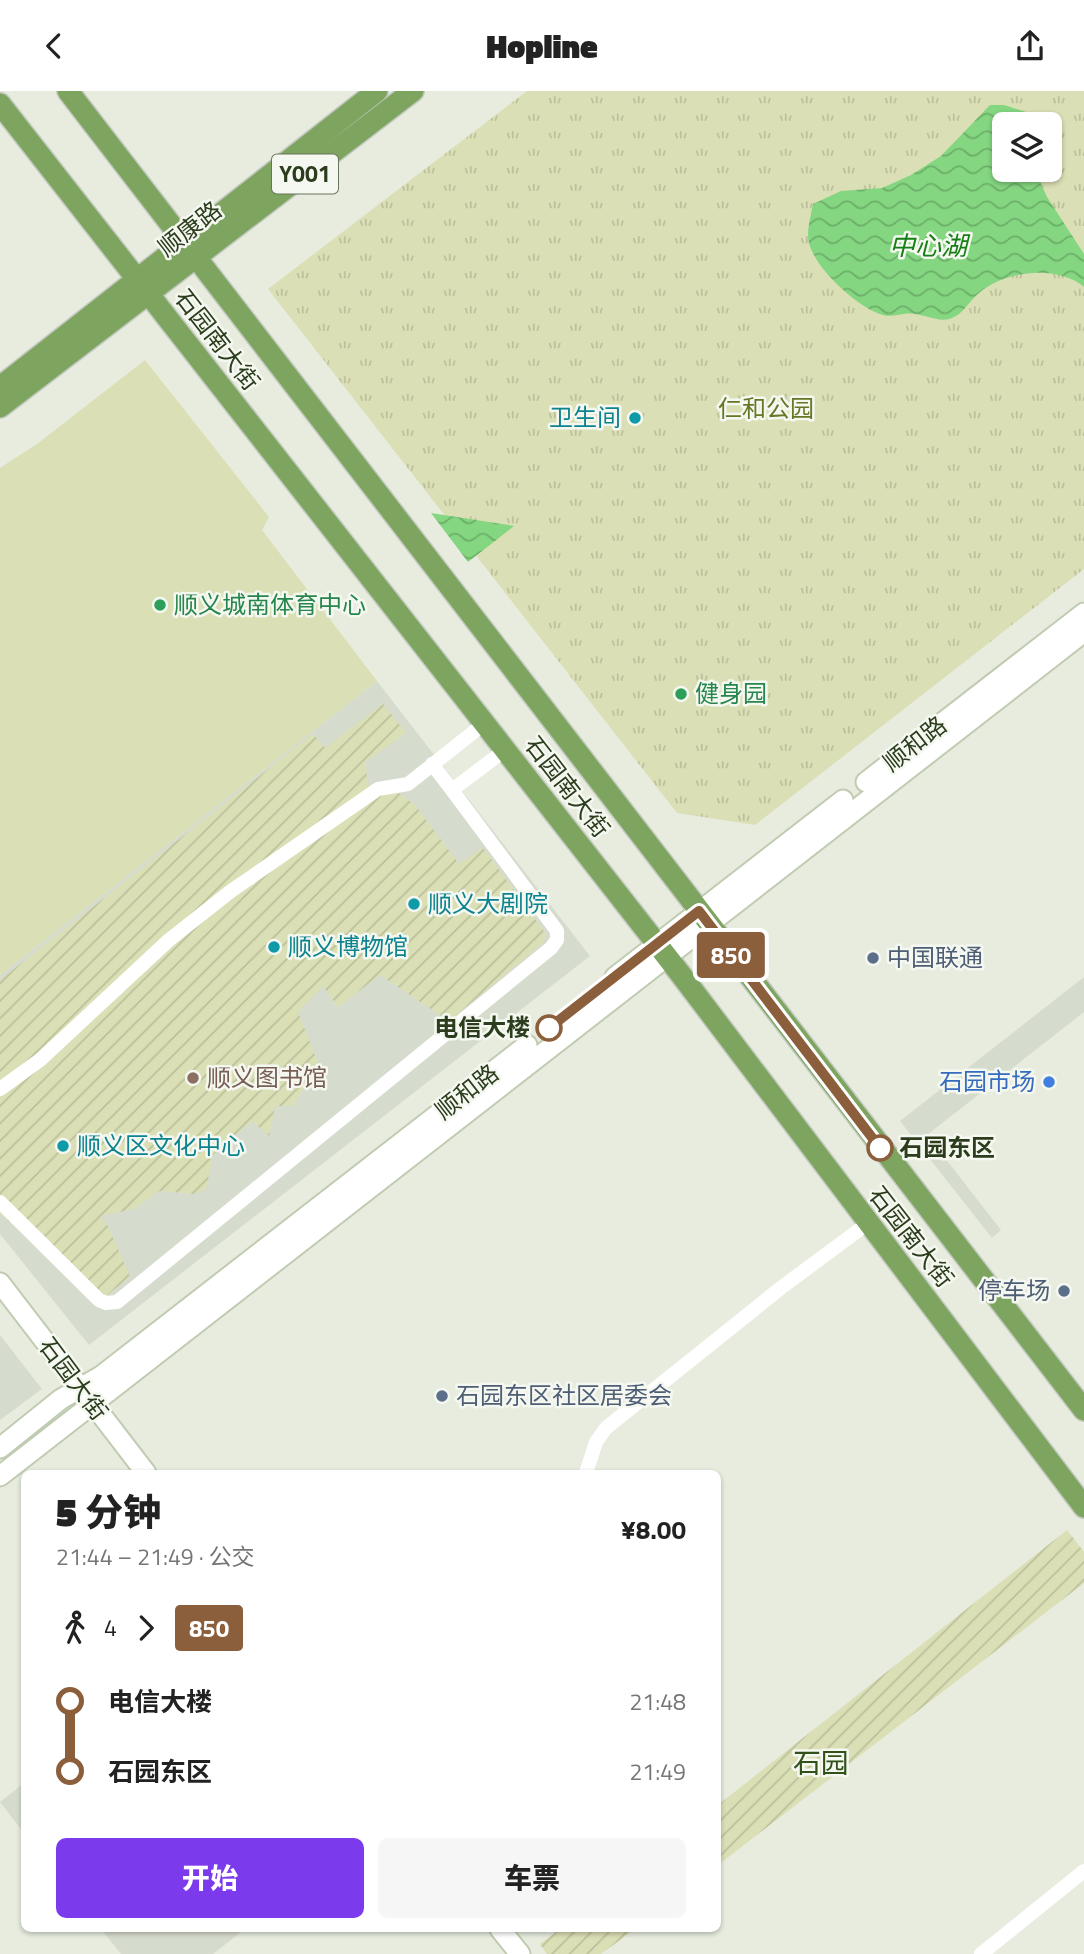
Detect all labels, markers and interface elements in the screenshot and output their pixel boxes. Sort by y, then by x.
text: Hopline [486,22,598,70]
icon: back [35,27,73,65]
icon: share [1011,27,1049,65]
map controls [992,112,1062,182]
button: layers [992,112,1062,182]
road number: Y001 [272,155,338,193]
street label: 顺康路 [150,192,229,265]
water label: 中心湖 [889,226,971,265]
street label: 石园南大街 [167,281,269,398]
park label: 仁和公园 [718,390,814,426]
place label: 卫生间 [549,399,621,435]
marker: 卫生间 [627,410,643,426]
place label: 顺义城南体育中心 [174,586,366,622]
marker: 顺义城南体育中心 [152,597,168,613]
place label: 健身园 [695,675,767,711]
marker: 健身园 [673,686,689,702]
street label: 顺和路 [875,707,954,780]
street label: 石园南大街 [517,728,619,845]
place label: 顺义大剧院 [428,885,548,921]
marker: 顺义大剧院 [406,896,422,912]
place label: 顺义博物馆 [288,928,408,964]
line badge: 850 [691,932,771,978]
text: 850 [711,937,751,973]
marker: 顺义博物馆 [266,939,282,955]
place label: 中国联通 [887,939,983,975]
marker: 中国联通 [865,950,881,966]
place label: 电信大楼 [434,1009,530,1045]
marker: 电信大楼 [536,1015,562,1041]
street label: 顺和路 [427,1055,506,1128]
place label: 顺义图书馆 [207,1059,327,1095]
place label: 石园市场 [939,1063,1035,1099]
marker: 顺义图书馆 [185,1070,201,1086]
marker: 石园市场 [1041,1074,1057,1090]
place label: 顺义区文化中心 [77,1127,245,1163]
place label: 石园东区 [899,1129,995,1165]
marker: 石园东区 [867,1135,893,1161]
marker: 顺义区文化中心 [55,1138,71,1154]
street label: 石园南大街 [861,1178,963,1295]
place label: 停车场 [978,1272,1050,1308]
marker: 停车场 [1056,1283,1072,1299]
street label: 石园大街 [31,1329,117,1428]
place label: 石园东区社区居委会 [456,1377,672,1413]
marker: 石园东区社区居委会 [434,1388,450,1404]
text: 5 分钟 [56,1483,161,1541]
text: ¥8.00 [621,1510,686,1549]
text: 21:44 – 21:49 · 公交 [56,1539,255,1574]
icon: walk [56,1609,94,1647]
icon: forward [127,1609,165,1647]
text: 4 [104,1610,117,1645]
text: 850 [189,1610,229,1646]
text: 电信大楼 [108,1682,212,1721]
text: 21:48 [629,1684,686,1719]
district label: 石园 [793,1741,849,1784]
text: 石园东区 [108,1752,212,1791]
text: 21:49 [629,1754,686,1789]
button: 开始 [56,1838,364,1918]
button: 车票 [378,1838,686,1918]

